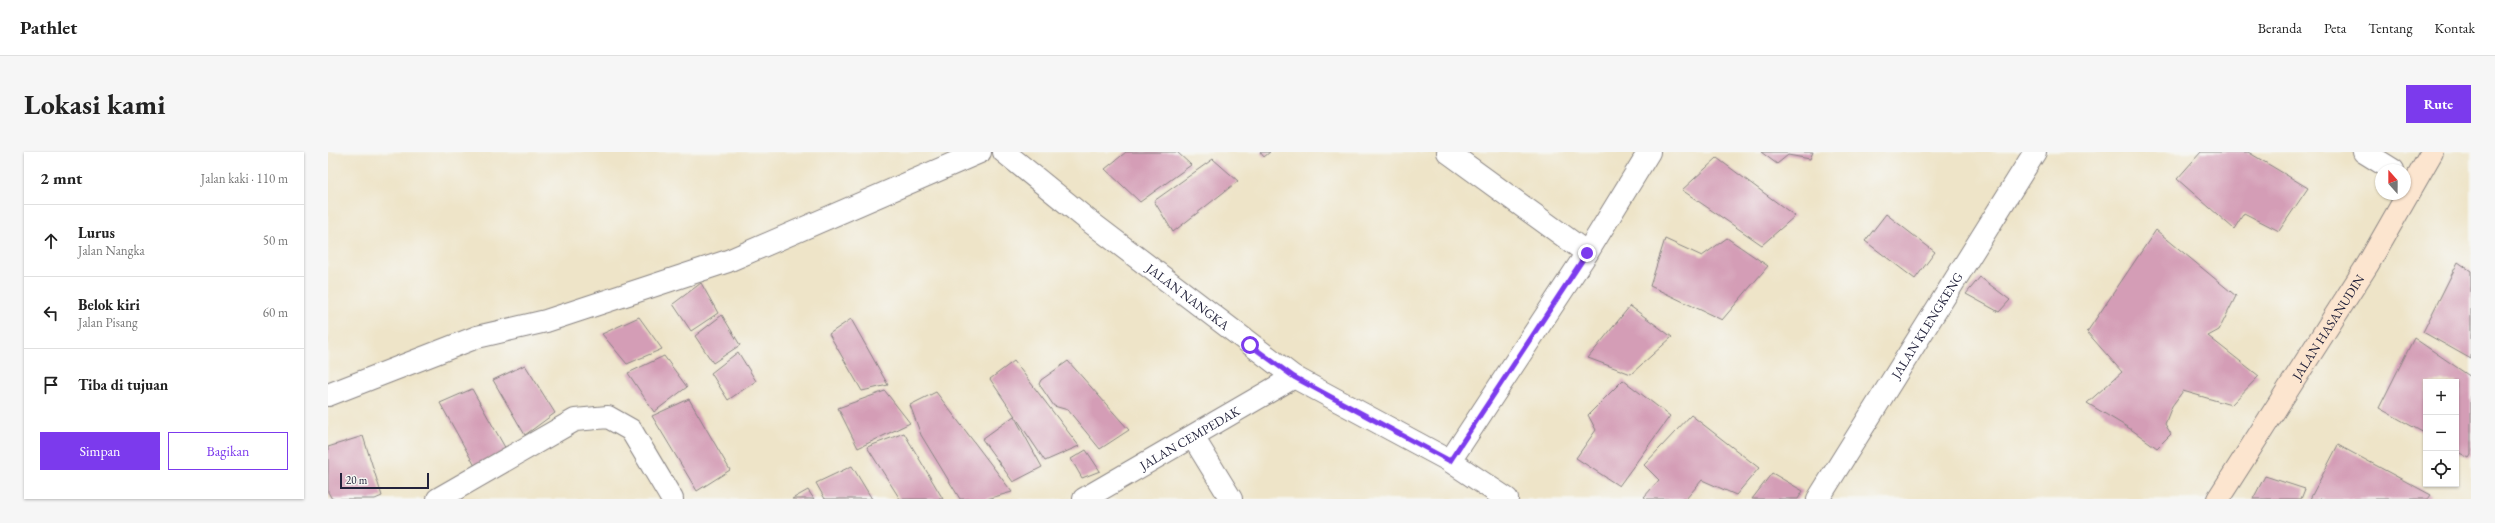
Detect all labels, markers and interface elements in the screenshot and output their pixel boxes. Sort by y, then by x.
text: Pathlet [20,15,77,40]
text: Beranda [2258,19,2302,37]
text: Peta [2324,19,2346,37]
text: Tentang [2368,19,2413,37]
text: Kontak [2435,19,2475,37]
button: Rute [2406,85,2471,123]
text: Lokasi kami [24,86,165,122]
north arrow [2375,164,2411,200]
text: 2 mnt [40,167,82,189]
text: Jalan kaki · 110 m [201,170,288,187]
text: Lurus [78,223,115,242]
icon: ahead [40,230,62,252]
text: 50 m [263,232,288,249]
text: Jalan Nangka [78,242,145,259]
route end [1578,244,1596,262]
street label: JALAN NANGKA [1142,259,1234,334]
street label: JALAN KLENGKENG [1886,268,1967,382]
street label: JALAN HASANUDIN [2287,270,2368,384]
text: Belok kiri [78,295,140,314]
icon: left [40,302,62,324]
text: 60 m [263,304,288,321]
text: Jalan Pisang [78,314,138,331]
route start [1241,336,1259,354]
icon: arrive [40,374,62,396]
text: Tiba di tujuan [78,375,168,394]
map controls [2423,379,2459,487]
button: + [2423,379,2459,415]
street label: JALAN CEMPEDAK [1135,402,1243,474]
button: − [2423,415,2459,451]
button: Simpan [40,432,160,470]
button: Bagikan [168,432,288,470]
button: locate [2423,451,2459,487]
scale bar [340,471,429,490]
text: 20 m [346,473,367,487]

